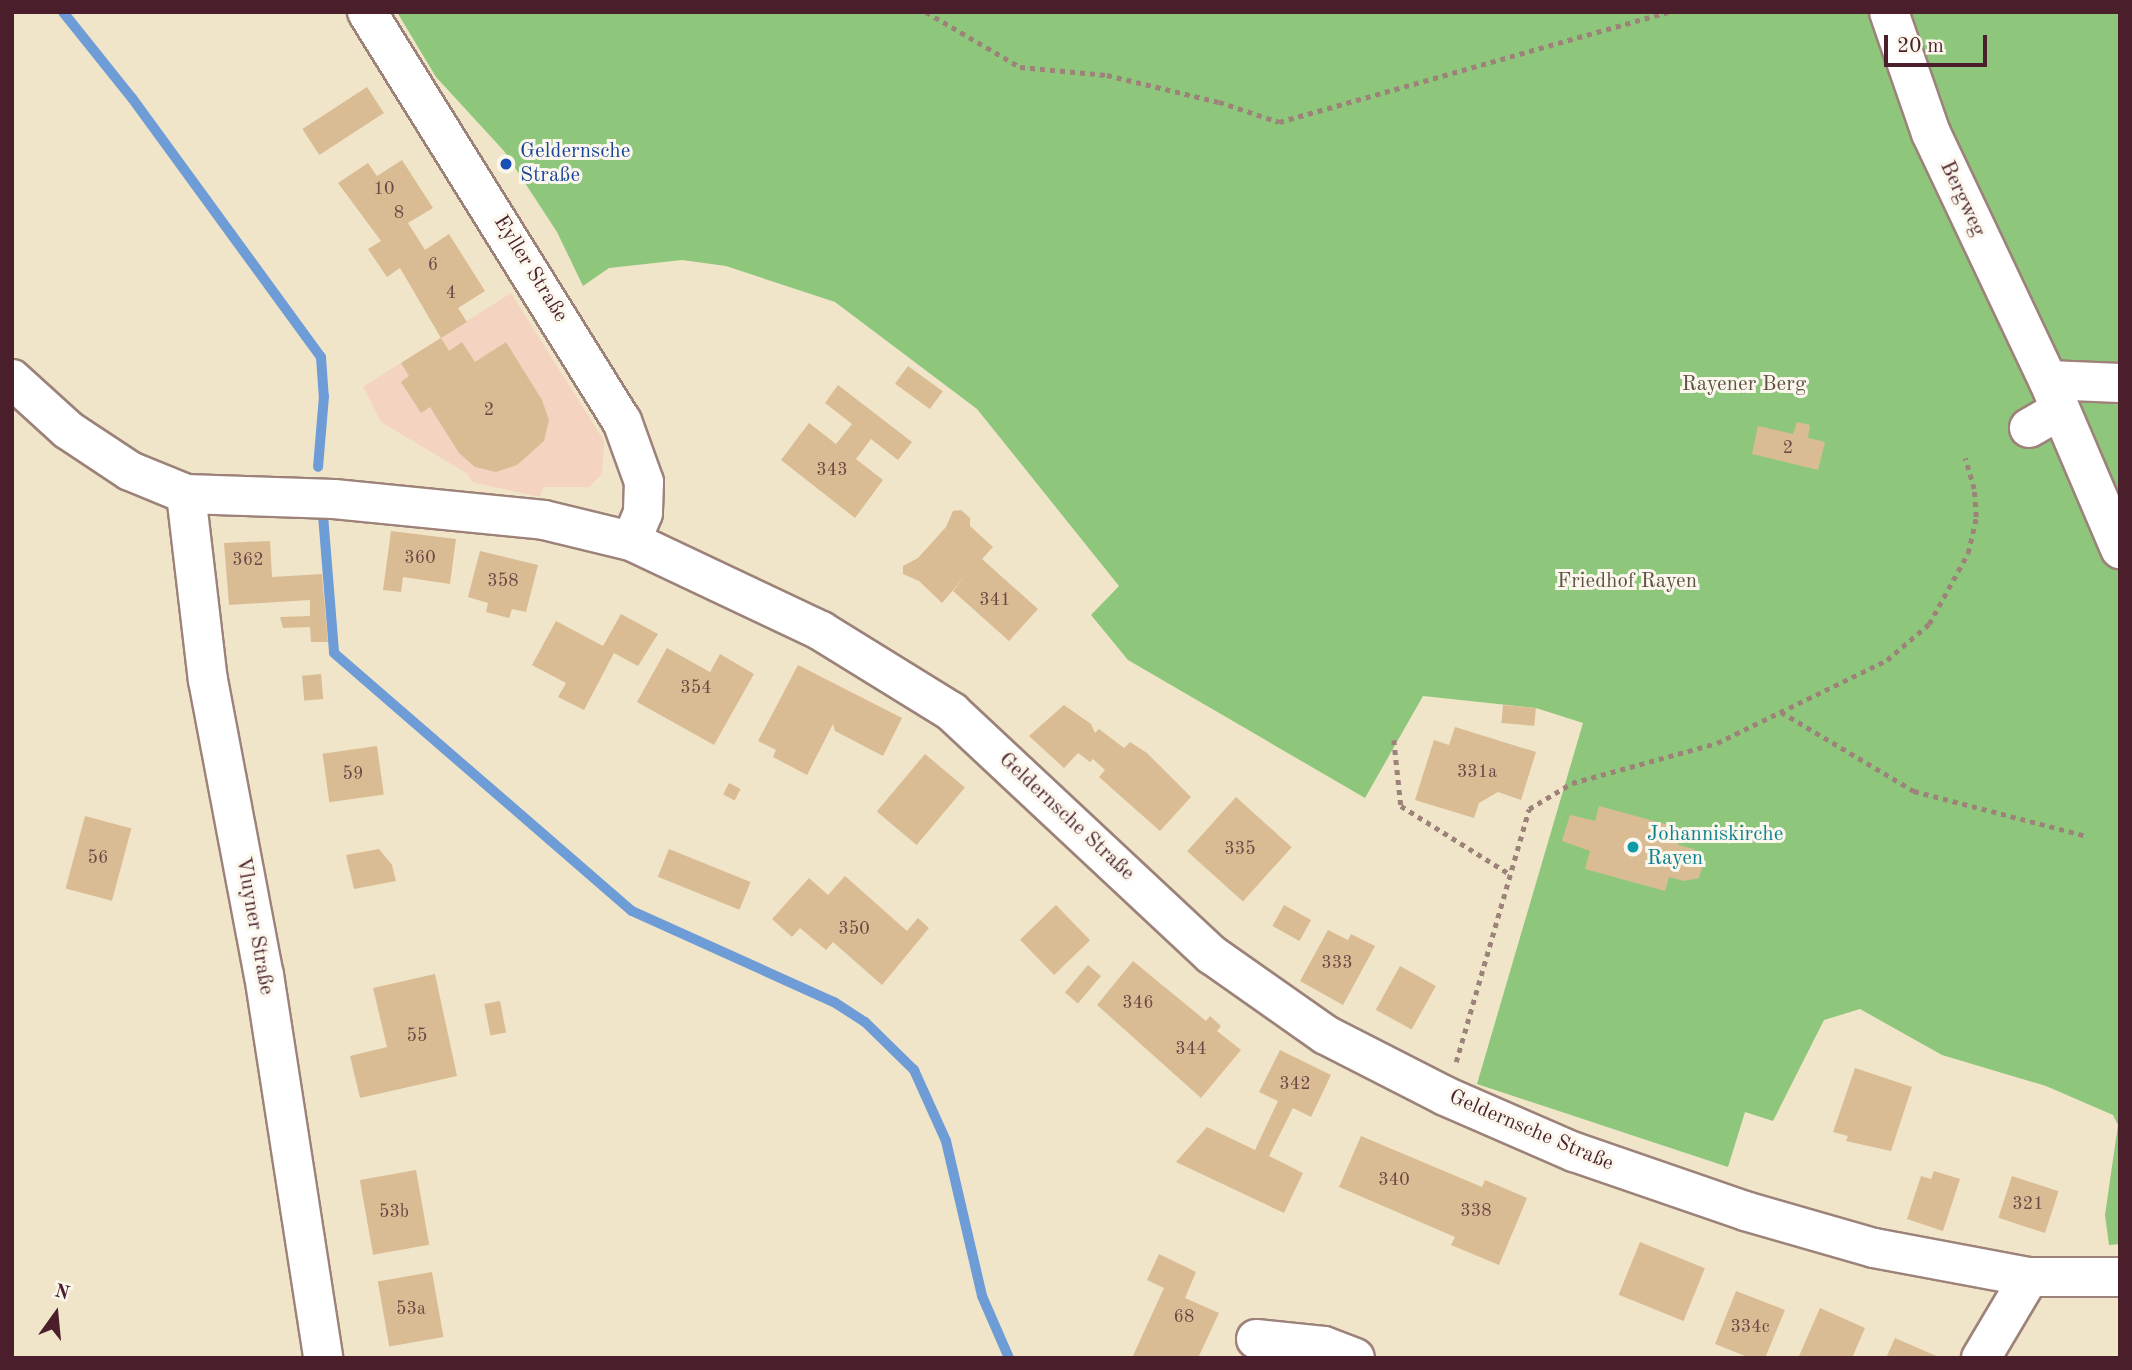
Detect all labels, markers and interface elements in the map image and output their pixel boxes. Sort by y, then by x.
scale bar [1887,21,1990,65]
text: 20 m [1897,36,1944,57]
place label: Geldernsche Straße [520,139,630,189]
marker: Geldernsche Straße [498,156,514,172]
street label: Bergweg [1934,157,1990,241]
house number: 10 [374,178,394,200]
house number: 8 [394,202,404,224]
street label: Eyller Straße [487,211,573,327]
house number: 6 [428,254,438,276]
house number: 4 [446,282,456,304]
park label: Rayener Berg [1682,372,1806,398]
house number: 2 [484,399,494,421]
house number: 2 [1783,437,1793,459]
house number: 343 [816,459,848,481]
house number: 360 [404,547,436,569]
house number: 362 [232,549,264,571]
park label: Friedhof Rayen [1557,569,1697,595]
house number: 358 [487,570,519,592]
house number: 341 [979,589,1011,611]
house number: 354 [680,677,712,699]
street label: Geldernsche Straße [993,748,1139,886]
house number: 331a [1457,761,1497,783]
house number: 59 [343,763,363,785]
place label: Johanniskirche Rayen [1647,822,1783,872]
house number: 335 [1224,838,1256,860]
marker: Johanniskirche Rayen [1625,839,1641,855]
house number: 56 [88,847,108,869]
street label: Vluyner Straße [229,855,279,997]
house number: 350 [838,918,870,940]
house number: 333 [1321,952,1353,974]
house number: 346 [1122,992,1154,1014]
house number: 55 [407,1025,427,1047]
house number: 344 [1175,1038,1207,1060]
house number: 342 [1279,1073,1311,1095]
street label: Geldernsche Straße [1445,1085,1617,1177]
house number: 340 [1378,1169,1410,1191]
house number: 321 [2012,1193,2044,1215]
house number: 338 [1460,1200,1492,1222]
house number: 53b [379,1201,409,1223]
north arrow [21,1279,91,1349]
text: N [52,1282,71,1304]
house number: 53a [396,1298,426,1320]
house number: 68 [1174,1306,1194,1328]
house number: 334c [1730,1316,1770,1338]

